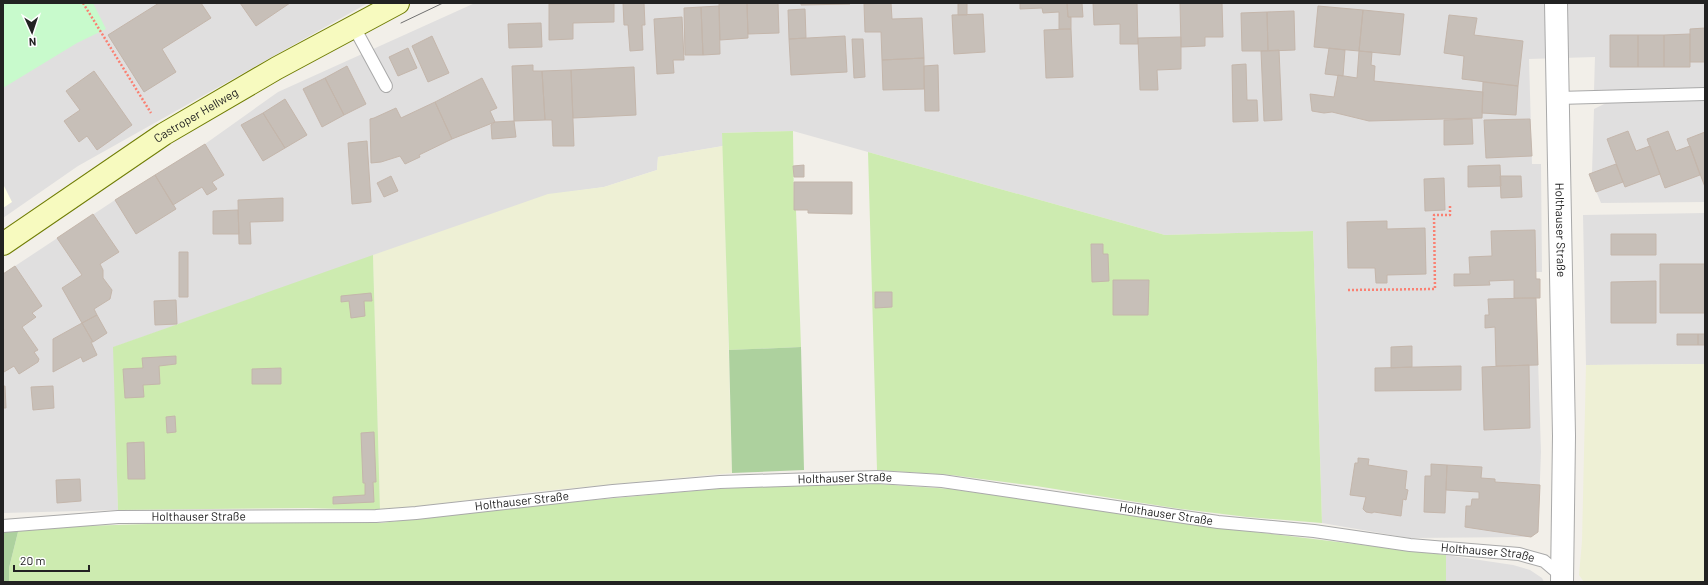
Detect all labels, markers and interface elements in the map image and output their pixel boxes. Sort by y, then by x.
north arrow [12,12,52,52]
text: N [29,36,37,49]
street label: Castroper Hellweg [151,84,240,145]
street label: Holthauser Straße [1553,183,1569,277]
street label: Holthauser Straße [797,469,893,486]
street label: Holthauser Straße [474,488,570,512]
street label: Holthauser Straße [1119,499,1214,527]
street label: Holthauser Straße [151,509,246,523]
street label: Holthauser Straße [1440,540,1537,564]
scale bar [14,547,89,573]
text: 20 m [20,553,46,567]

